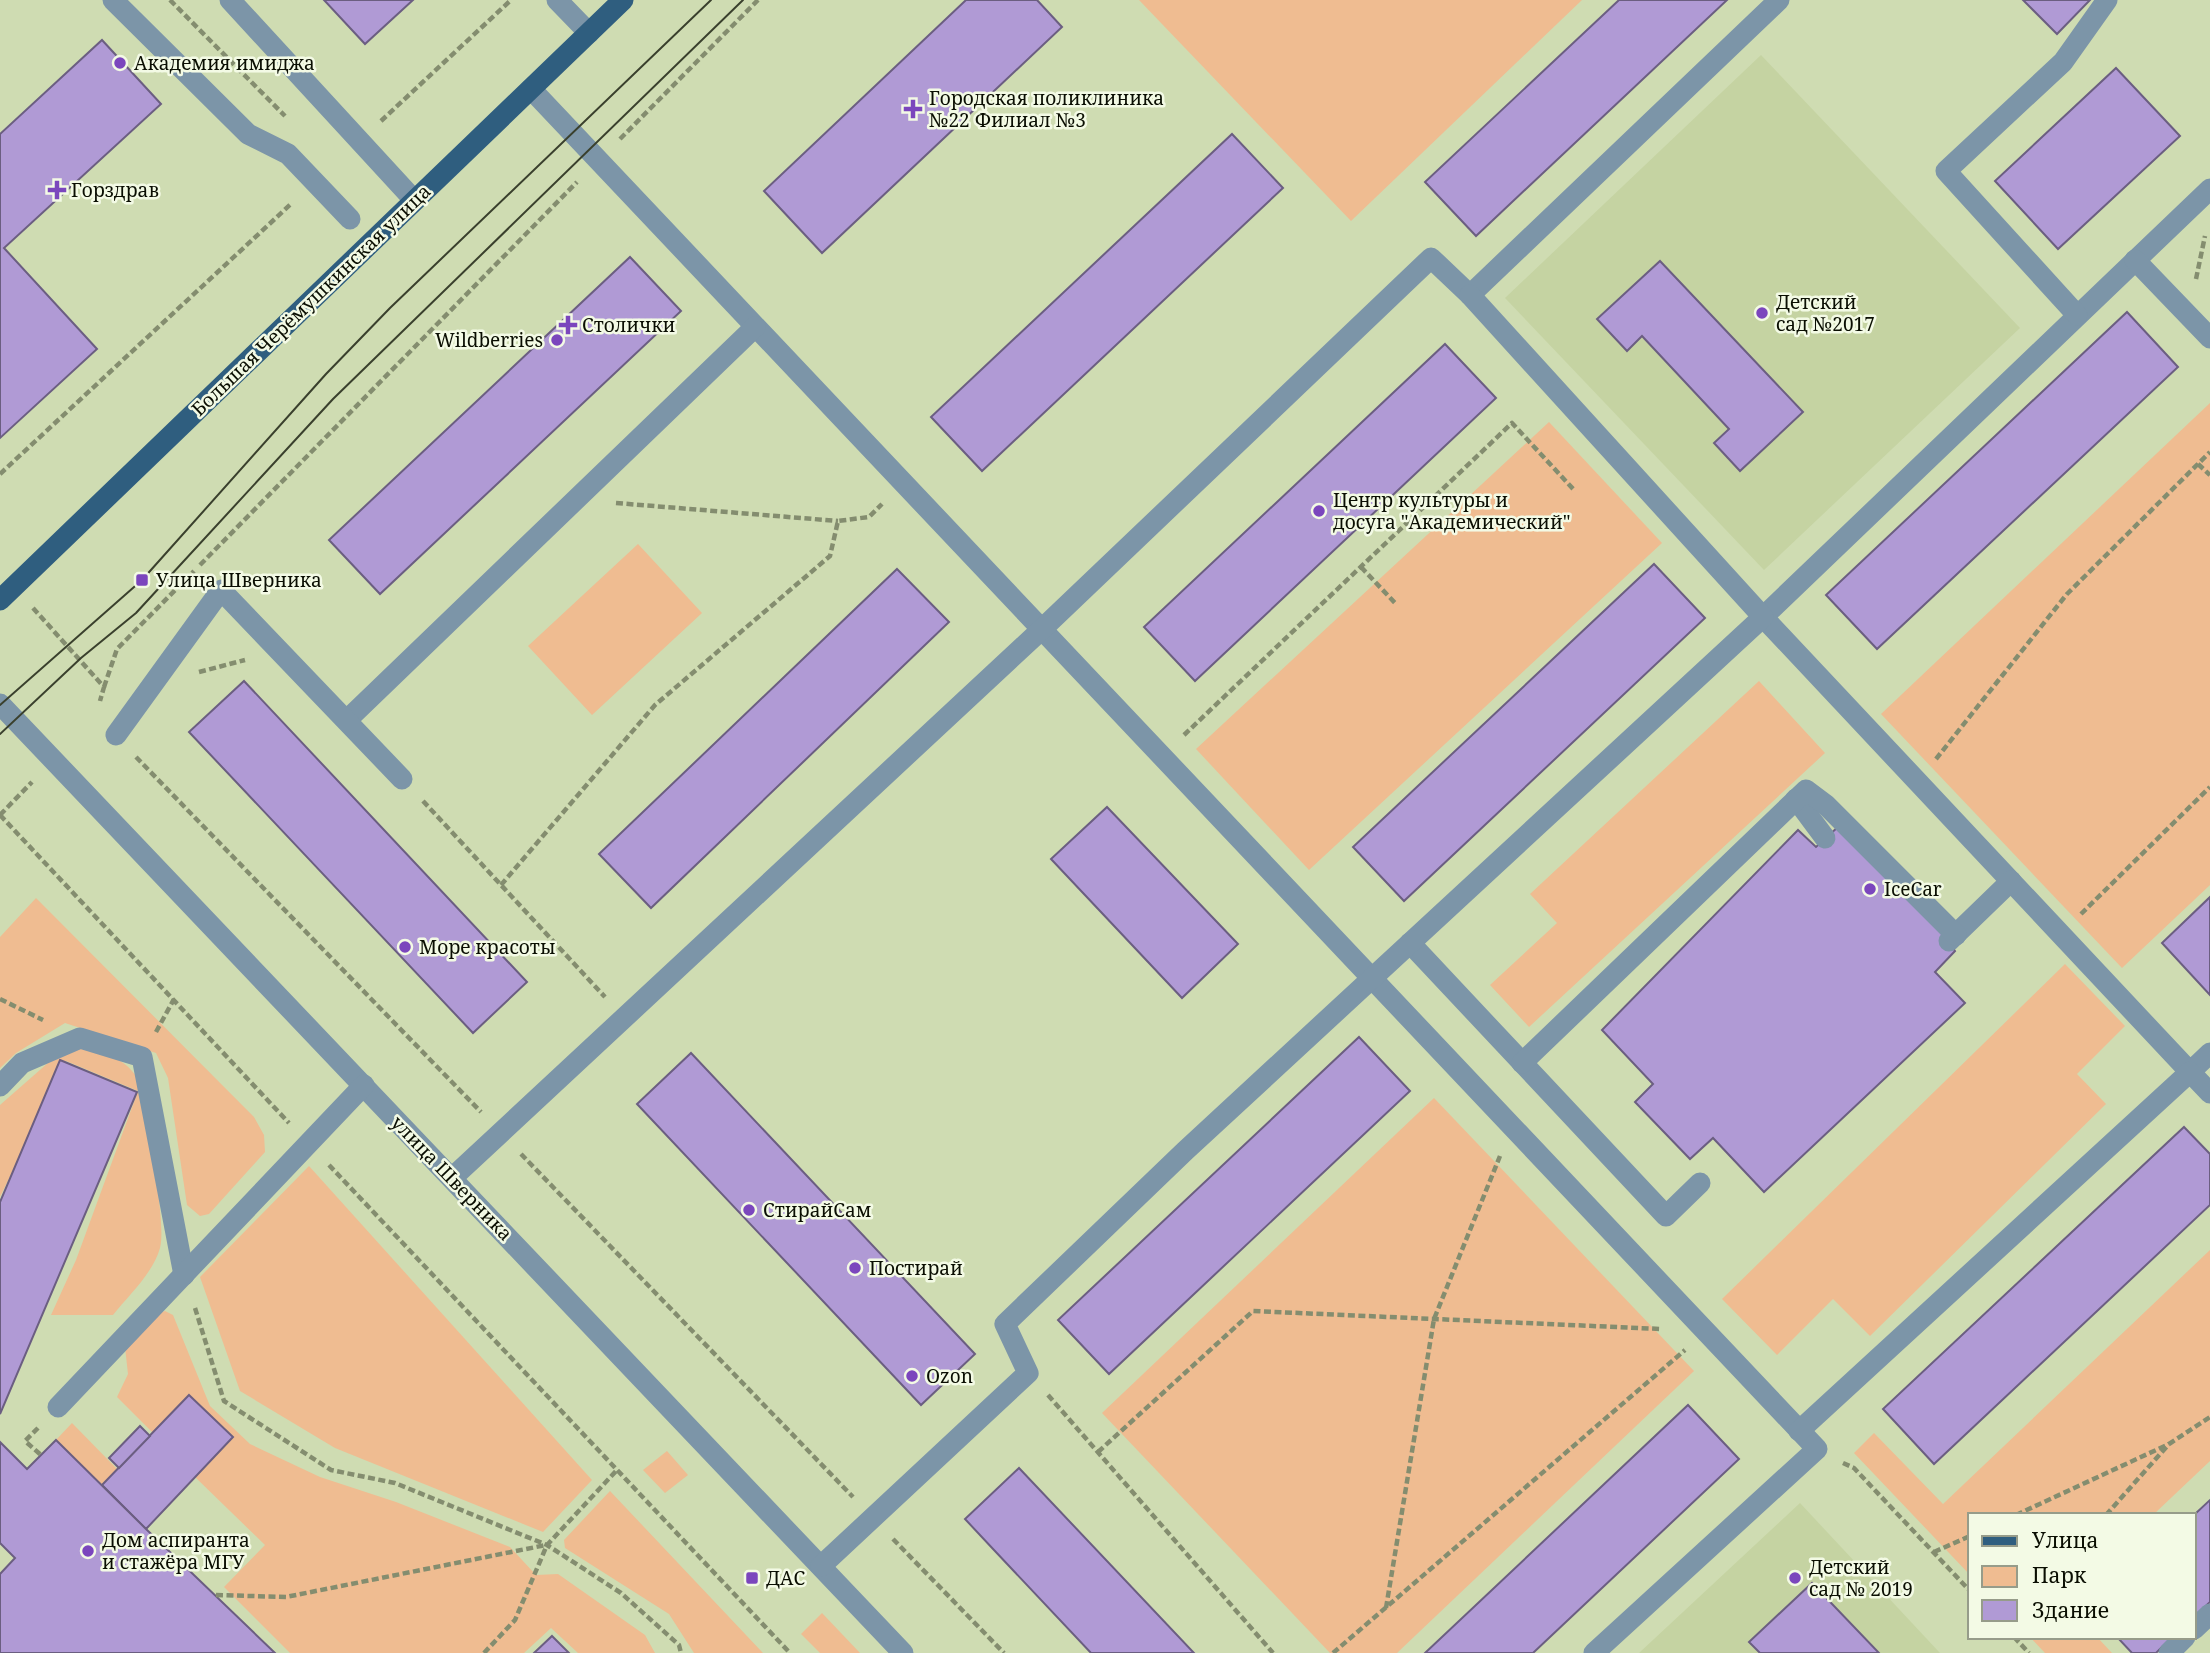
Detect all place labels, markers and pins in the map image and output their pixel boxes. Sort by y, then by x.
place label: Академия имиджа [134,50,315,76]
marker: Академия имиджа [112,55,128,71]
place label: Городская поликлиника №22 Филиал №3 [929,85,1164,133]
marker: Городская поликлиника №22 Филиал №3 [903,99,923,119]
place label: Горздрав [71,177,159,203]
marker: Горздрав [49,182,65,198]
place label: Детский сад №2017 [1776,289,1875,337]
marker: Детский сад №2017 [1754,305,1770,321]
place label: Столички [582,312,675,338]
marker: Столички [560,317,576,333]
place label: Wildberries [435,327,543,353]
marker: Wildberries [549,332,565,348]
place label: Центр культуры и досуга "Академический" [1333,487,1570,535]
marker: Центр культуры и досуга "Академический" [1311,503,1327,519]
place label: Улица Шверника [156,567,322,593]
marker: Улица Шверника [134,572,150,588]
place label: IceCar [1884,876,1942,902]
marker: IceCar [1862,881,1878,897]
place label: Море красоты [419,934,555,960]
marker: Море красоты [397,939,413,955]
place label: СтирайСам [763,1197,871,1223]
marker: СтирайСам [741,1202,757,1218]
place label: Постирай [869,1255,963,1281]
marker: Постирай [847,1260,863,1276]
place label: Ozon [926,1363,973,1389]
marker: Ozon [904,1368,920,1384]
place label: Дом аспиранта и стажёра МГУ [102,1527,250,1575]
marker: Дом аспиранта и стажёра МГУ [80,1543,96,1559]
place label: Детский сад № 2019 [1809,1554,1913,1602]
place label: ДАС [766,1565,805,1591]
marker: ДАС [744,1570,760,1586]
marker: Детский сад № 2019 [1787,1570,1803,1586]

